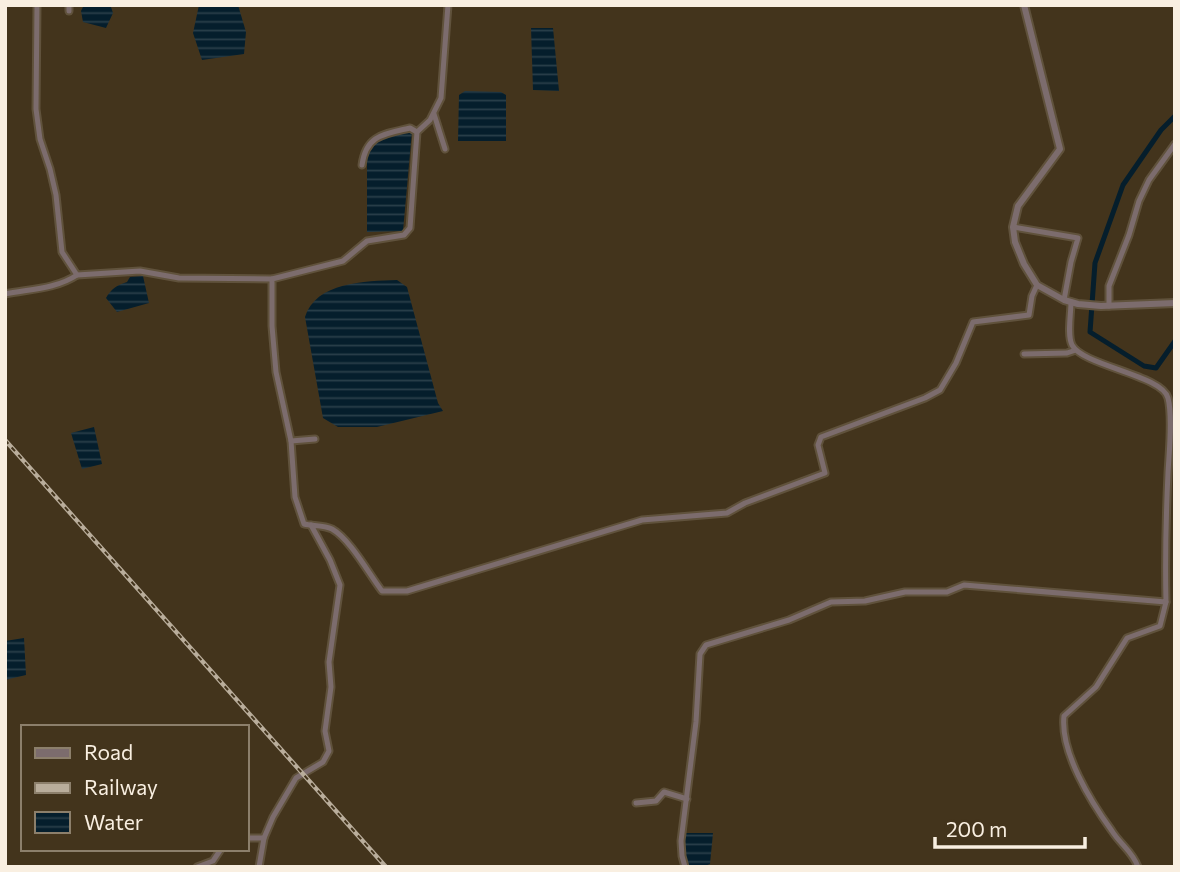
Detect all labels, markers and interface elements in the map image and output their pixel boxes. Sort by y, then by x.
legend [21,725,248,851]
text: Road [84,739,133,764]
text: Railway [84,774,158,799]
scale bar [935,806,1086,850]
text: Water [84,809,143,834]
text: 200 m [946,816,1007,841]

